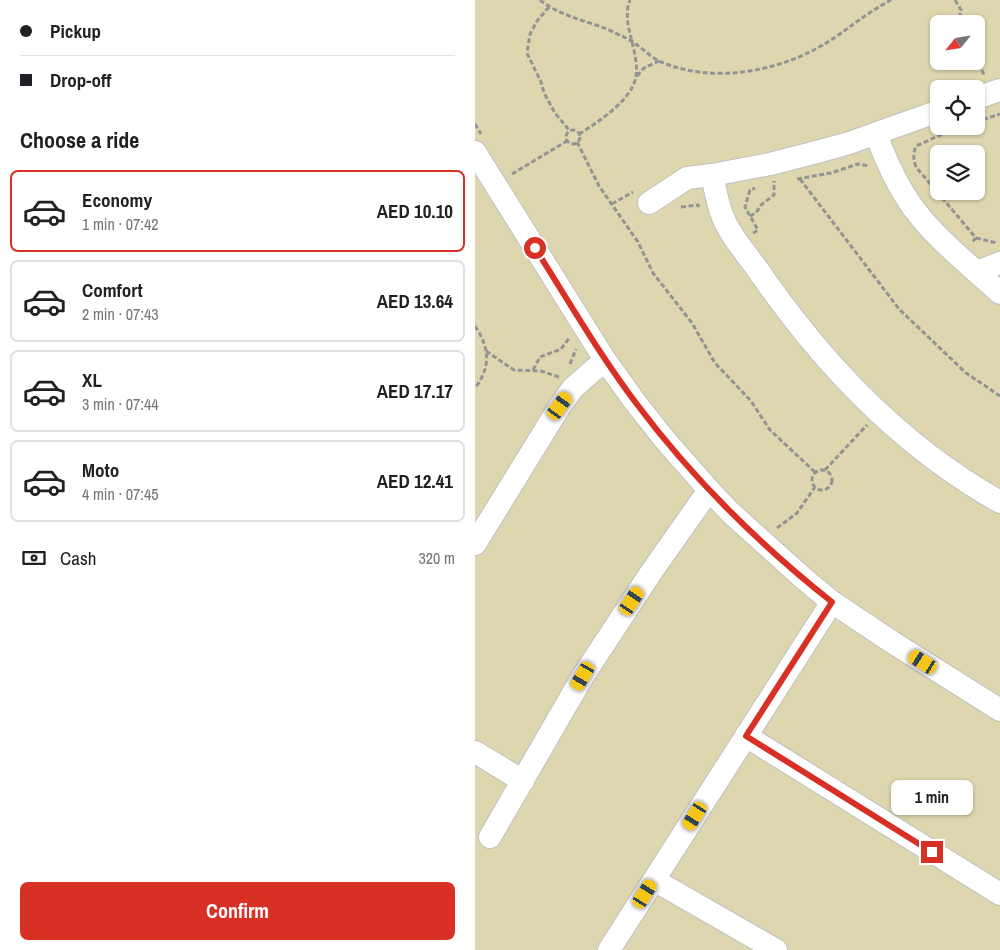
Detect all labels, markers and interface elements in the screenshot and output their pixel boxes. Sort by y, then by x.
north arrow [930,15,985,70]
map controls [930,15,985,200]
text: Pickup [50,18,101,44]
text: Drop-off [50,67,111,93]
button: locate [930,80,985,135]
text: Choose a ride [20,125,139,155]
button: layers [930,145,985,200]
text: Economy [82,187,152,213]
icon: car [22,189,67,234]
text: AED 10.10 [377,198,453,224]
text: 1 min · 07:42 [82,213,159,235]
route start [524,237,546,259]
text: Comfort [82,277,143,303]
icon: car [22,279,67,324]
text: AED 13.64 [377,288,453,314]
text: 2 min · 07:43 [82,303,159,325]
text: XL [82,367,102,393]
icon: car [22,369,67,414]
text: AED 17.17 [377,378,453,404]
car [545,389,574,423]
text: 3 min · 07:44 [82,393,159,415]
text: Moto [82,457,119,483]
icon: car [22,459,67,504]
text: AED 12.41 [377,468,453,494]
text: 4 min · 07:45 [82,483,159,505]
icon: cash [20,544,48,572]
text: Cash [60,545,96,571]
text: 320 m [419,547,455,569]
car [617,584,646,618]
car [906,648,939,676]
car [569,659,596,693]
callout: 1 min [891,780,973,814]
text: 1 min [915,786,949,808]
car [680,799,709,833]
route end [921,841,943,863]
car [630,877,659,911]
button: Confirm [20,882,455,940]

